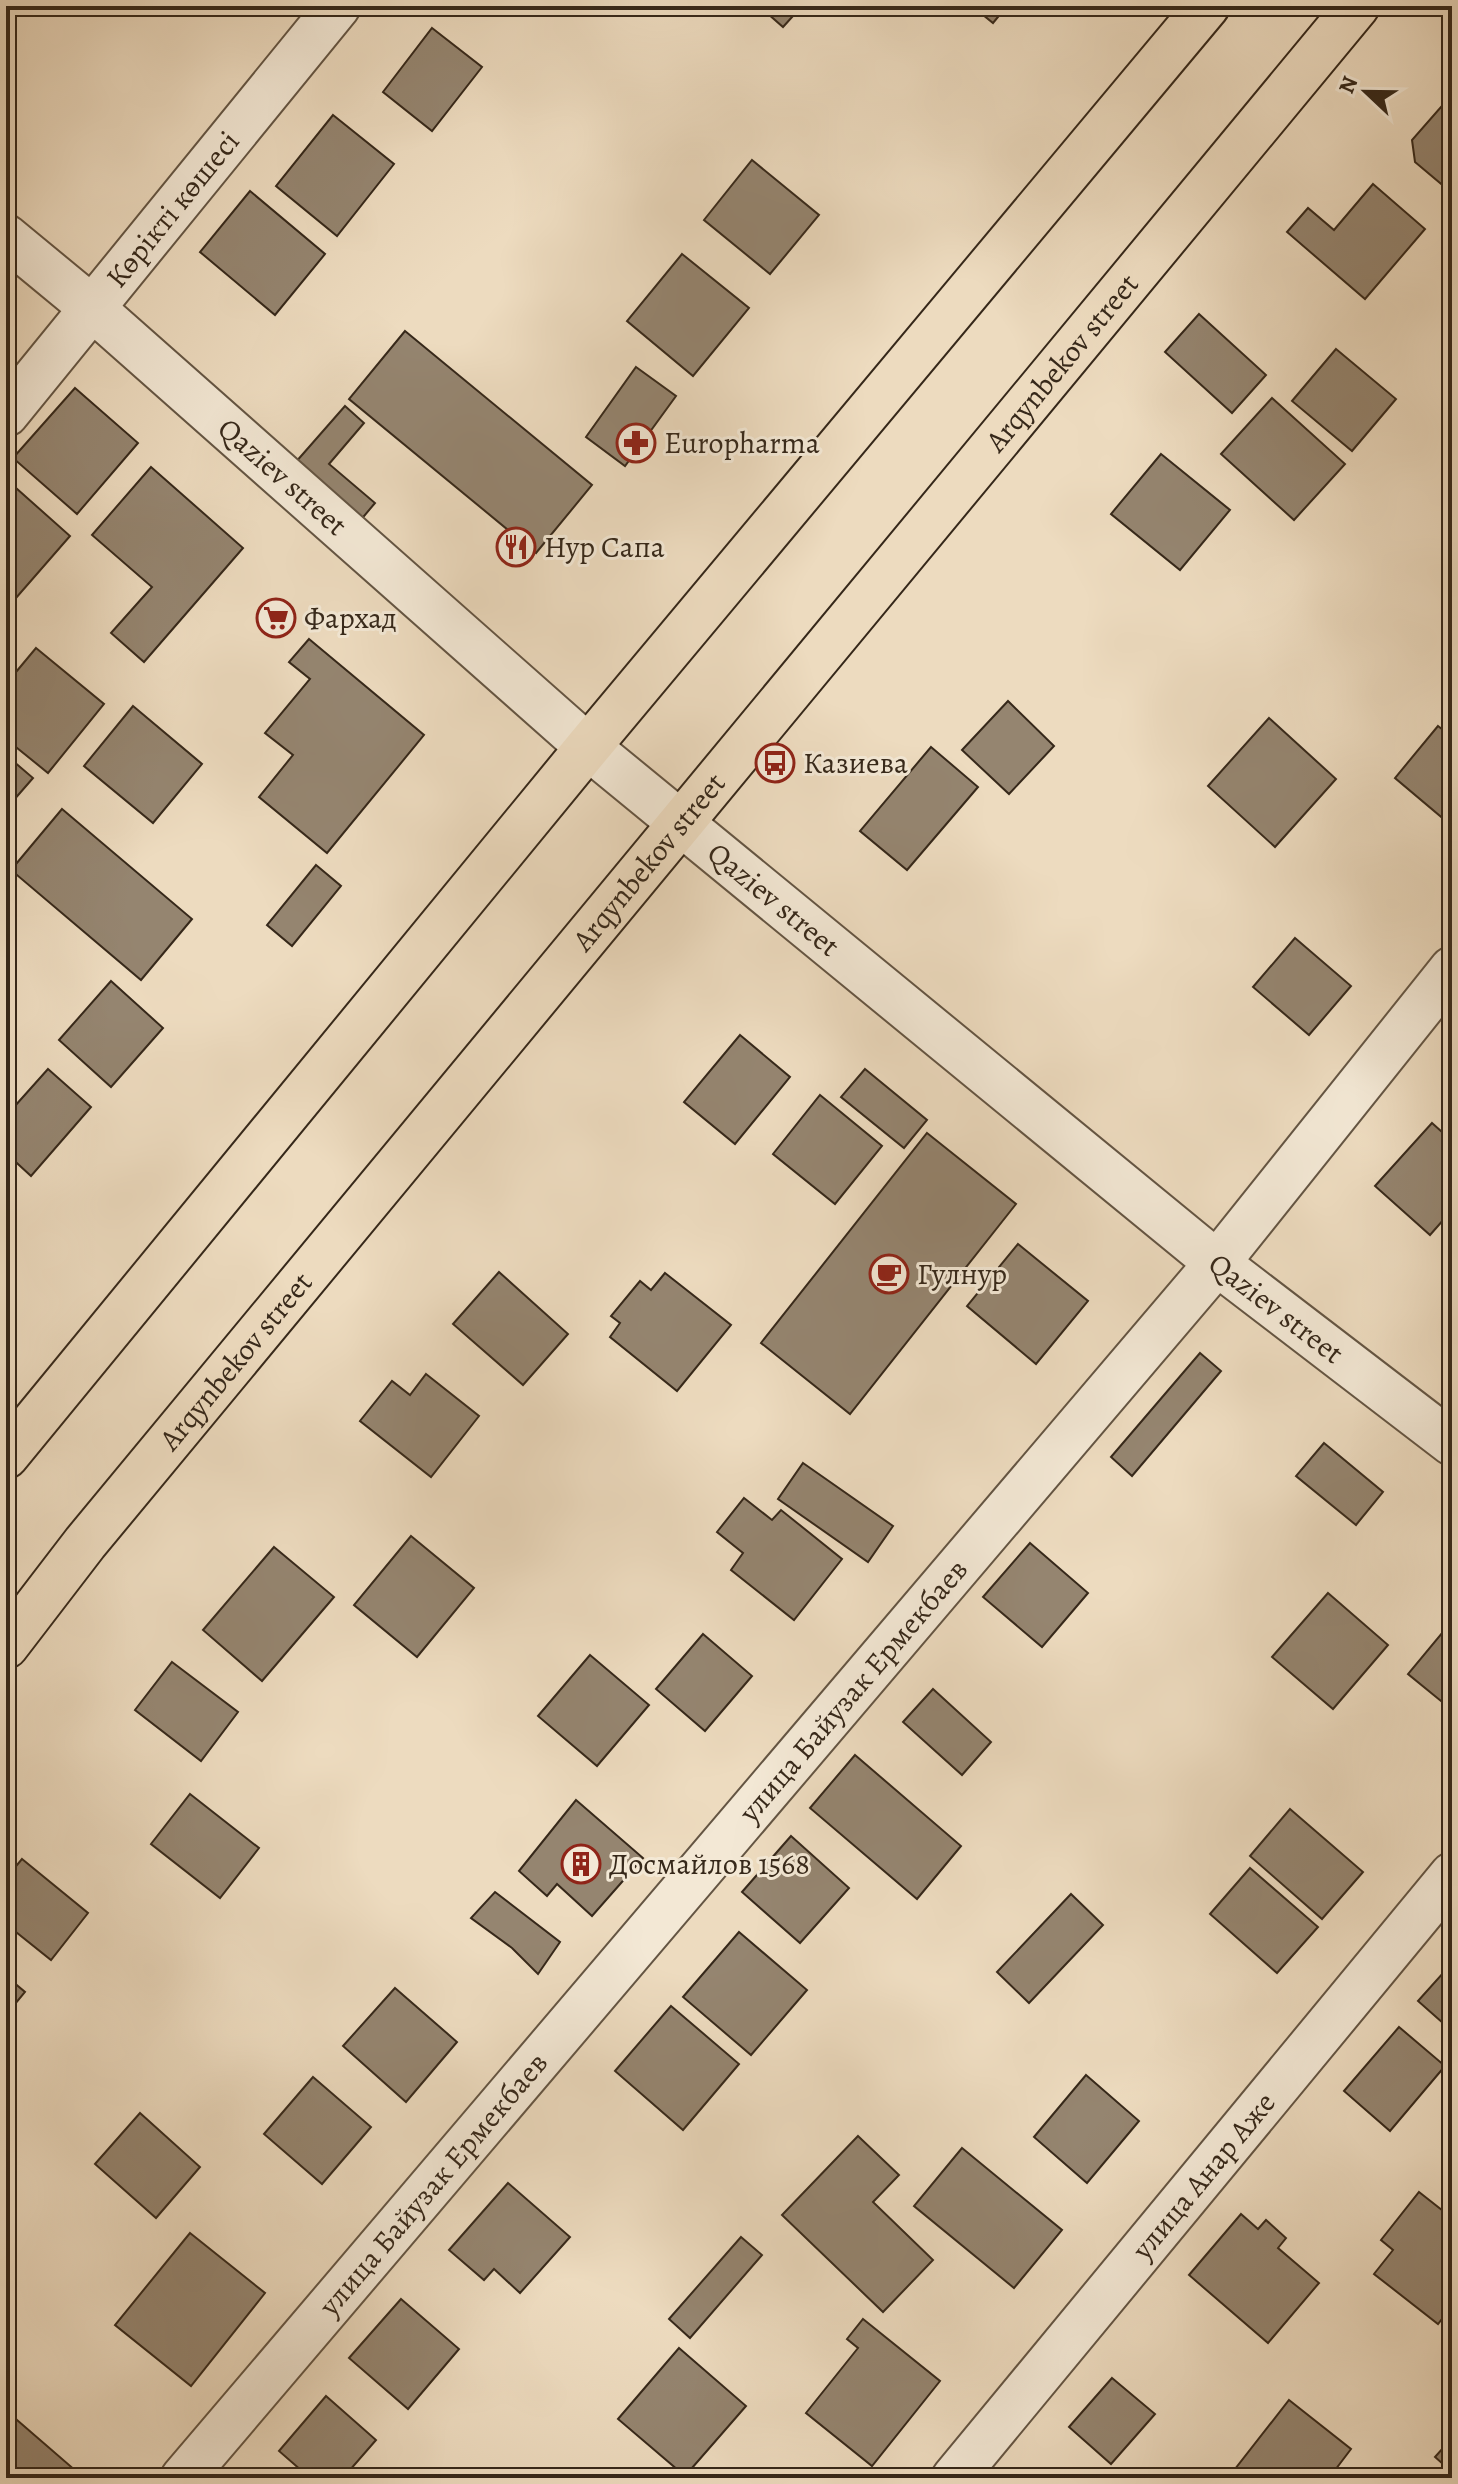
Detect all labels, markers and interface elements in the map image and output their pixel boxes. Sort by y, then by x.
north arrow [1326,52,1406,132]
text: N [1331,72,1365,98]
street label: Көрікті көшесі [97,122,248,296]
street label: Arqynbekov street [976,265,1148,461]
street label: Qaziev street [209,409,356,545]
pharmacy icon: Europharma [615,422,657,464]
place label: Europharma [664,423,820,463]
restaurant icon: Нур Сапа [495,526,537,568]
place label: Нур Сапа [544,527,665,567]
supermarket icon: Фархад [255,597,297,639]
place label: Фархад [304,598,397,638]
bus stop icon: Казиева [754,742,796,784]
place label: Казиева [803,743,908,783]
street label: Arqynbekov street [562,764,734,960]
street label: Qaziev street [699,833,848,966]
street label: Qaziev street [1201,1244,1352,1373]
cafe icon: Гулнур [868,1253,910,1295]
place label: Гулнур [917,1254,1007,1294]
street label: Arqynbekov street [149,1263,321,1459]
street label: улица Байузак Ермекбаев [729,1550,977,1832]
building icon: Досмайлов 1568 [560,1843,602,1885]
place label: Досмайлов 1568 [609,1844,810,1884]
street label: улица Байузак Ермекбаев [309,2044,557,2325]
street label: улица Анар Аже [1122,2084,1285,2269]

